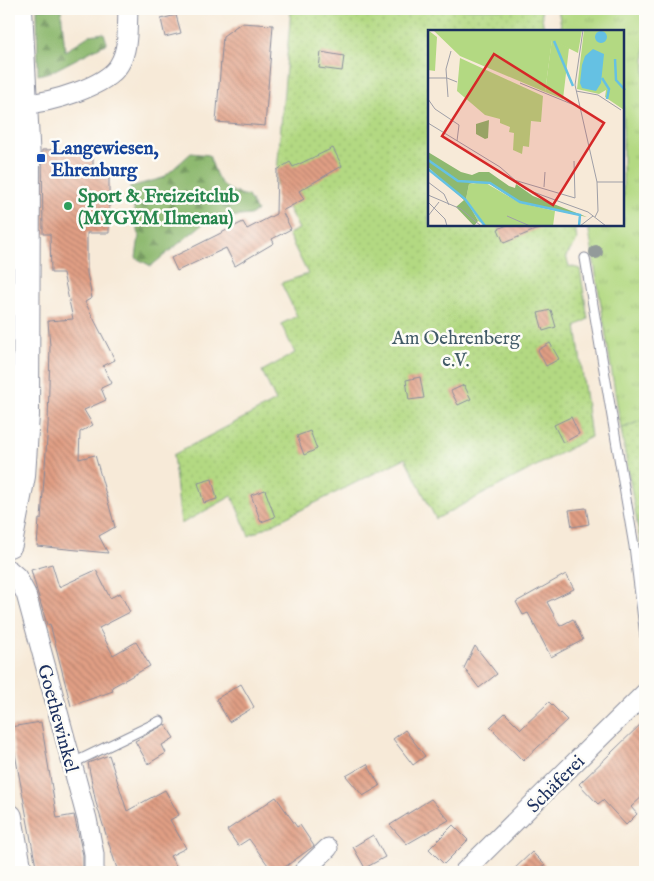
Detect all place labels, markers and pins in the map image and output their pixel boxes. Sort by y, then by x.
place label: Langewiesen, Ehrenburg [51,137,159,183]
marker: Langewiesen, Ehrenburg [35,152,47,164]
place label: Sport & Freizeitclub (MYGYM Ilmenau) [78,185,239,231]
marker: Sport & Freizeitclub (MYGYM Ilmenau) [62,200,74,212]

